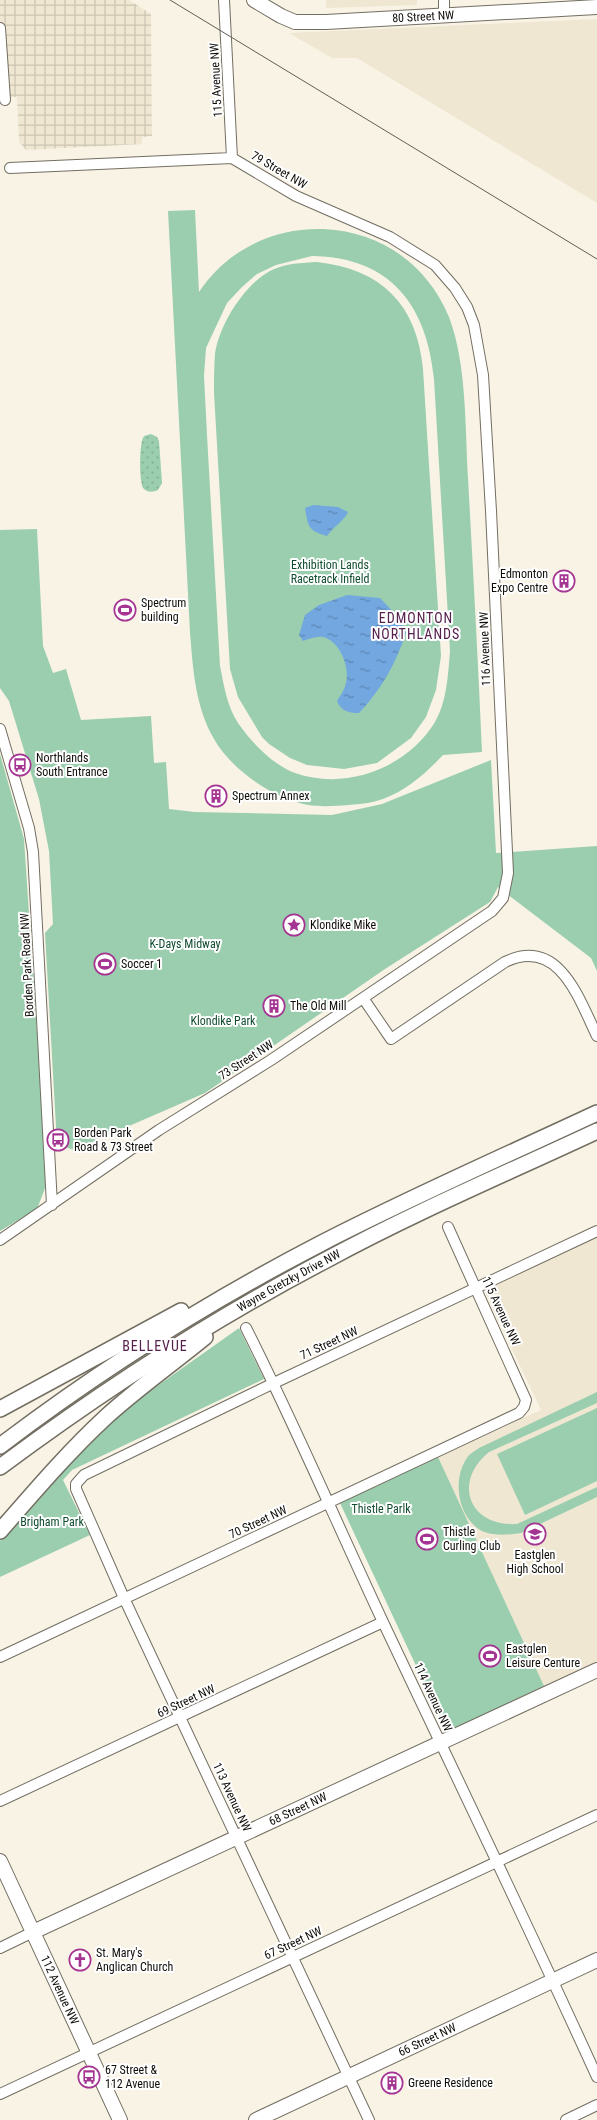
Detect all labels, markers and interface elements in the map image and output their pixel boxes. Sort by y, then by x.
street label: 80 Street NW [392,8,455,25]
street label: 115 Avenue NW [207,42,225,118]
street label: 79 Street NW [249,148,309,192]
park label: Exhibition Lands Racetrack Infield [291,558,369,586]
place label: Edmonton Expo Centre [491,567,548,595]
building icon: Edmonton Expo Centre [552,569,576,593]
place label: Spectrum building [141,596,186,624]
sports icon: Spectrum building [113,598,137,622]
district label: EDMONTON NORTHLANDS [372,610,460,642]
street label: 116 Avenue NW [477,612,493,686]
place label: Northlands South Entrance [36,751,108,779]
bus stop icon: Northlands South Entrance [8,753,32,777]
building icon: Spectrum Annex [204,784,228,808]
place label: Spectrum Annex [232,789,310,803]
street label: Borden Park Road NW [17,913,37,1017]
place icon: Klondike Mike [282,913,306,937]
place label: Klondike Mike [310,918,377,932]
park label: K-Days Midway [149,937,221,951]
sports icon: Soccer 1 [93,952,117,976]
place label: Soccer 1 [121,957,162,971]
building icon: The Old Mill [262,994,286,1018]
place label: The Old Mill [290,999,346,1013]
park label: Klondike Park [191,1014,256,1028]
street label: 73 Street NW [216,1037,276,1083]
place label: Borden Park Road & 73 Street [74,1126,153,1154]
bus stop icon: Borden Park Road & 73 Street [46,1128,70,1152]
street label: Wayne Gretzky Drive NW [235,1247,343,1315]
street label: 115 Avenue NW [479,1274,523,1348]
street label: 71 Street NW [298,1324,360,1362]
district label: BELLEVUE [122,1338,188,1354]
park label: Thistle Parlk [351,1502,411,1516]
street label: 70 Street NW [227,1503,289,1541]
park label: Brigham Park [20,1515,84,1529]
school or university icon: Eastglen High School [523,1522,547,1546]
place label: Thistle Curling Club [443,1525,501,1553]
sports icon: Thistle Curling Club [415,1527,439,1551]
place label: Eastglen High School [506,1548,564,1576]
place label: Eastglen Leisure Centure [506,1642,580,1670]
sports icon: Eastglen Leisure Centure [478,1644,502,1668]
street label: 114 Avenue NW [411,1660,455,1734]
street label: 69 Street NW [155,1682,217,1720]
street label: 113 Avenue NW [210,1760,254,1834]
street label: 68 Street NW [267,1790,329,1828]
street label: 67 Street NW [262,1924,324,1962]
place label: St. Mary's Anglican Church [96,1946,174,1974]
church icon: St. Mary's Anglican Church [68,1948,92,1972]
street label: 112 Avenue NW [38,1953,82,2027]
street label: 66 Street NW [396,2020,458,2059]
place label: 67 Street & 112 Avenue [105,2063,160,2091]
bus stop icon: 67 Street & 112 Avenue [77,2065,101,2089]
building icon: Greene Residence [380,2071,404,2095]
place label: Greene Residence [408,2076,493,2090]

